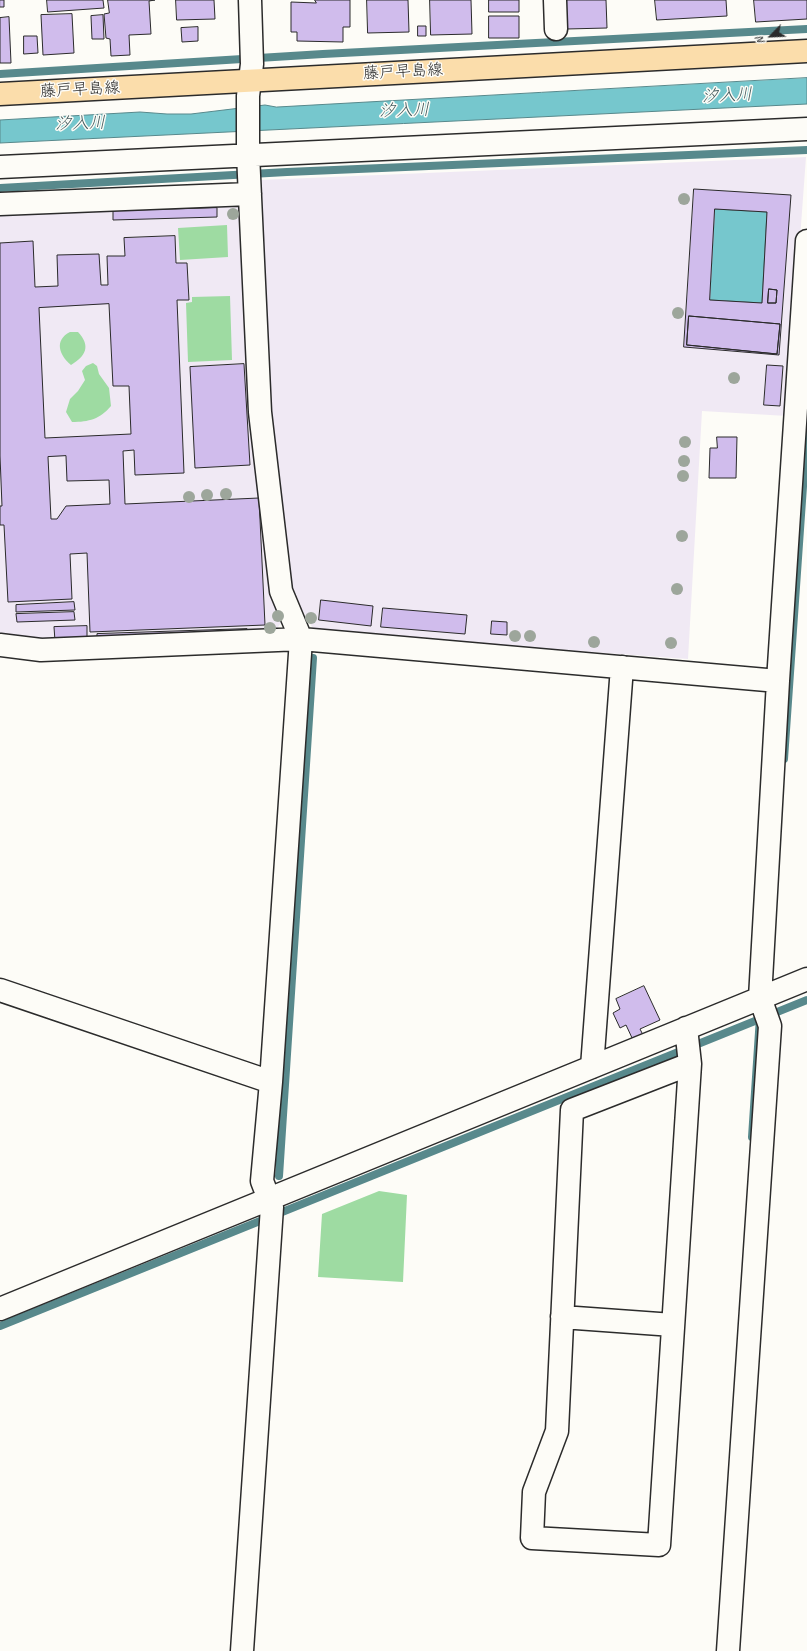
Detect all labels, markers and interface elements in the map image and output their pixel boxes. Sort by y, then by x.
north arrow [751,16,791,56]
text: N [752,35,768,47]
street label: 藤戸早島線 [363,60,443,84]
street label: 藤戸早島線 [40,78,120,102]
water label: 汐入川 [701,84,753,108]
water label: 汐入川 [378,100,430,122]
water label: 汐入川 [54,113,106,135]

